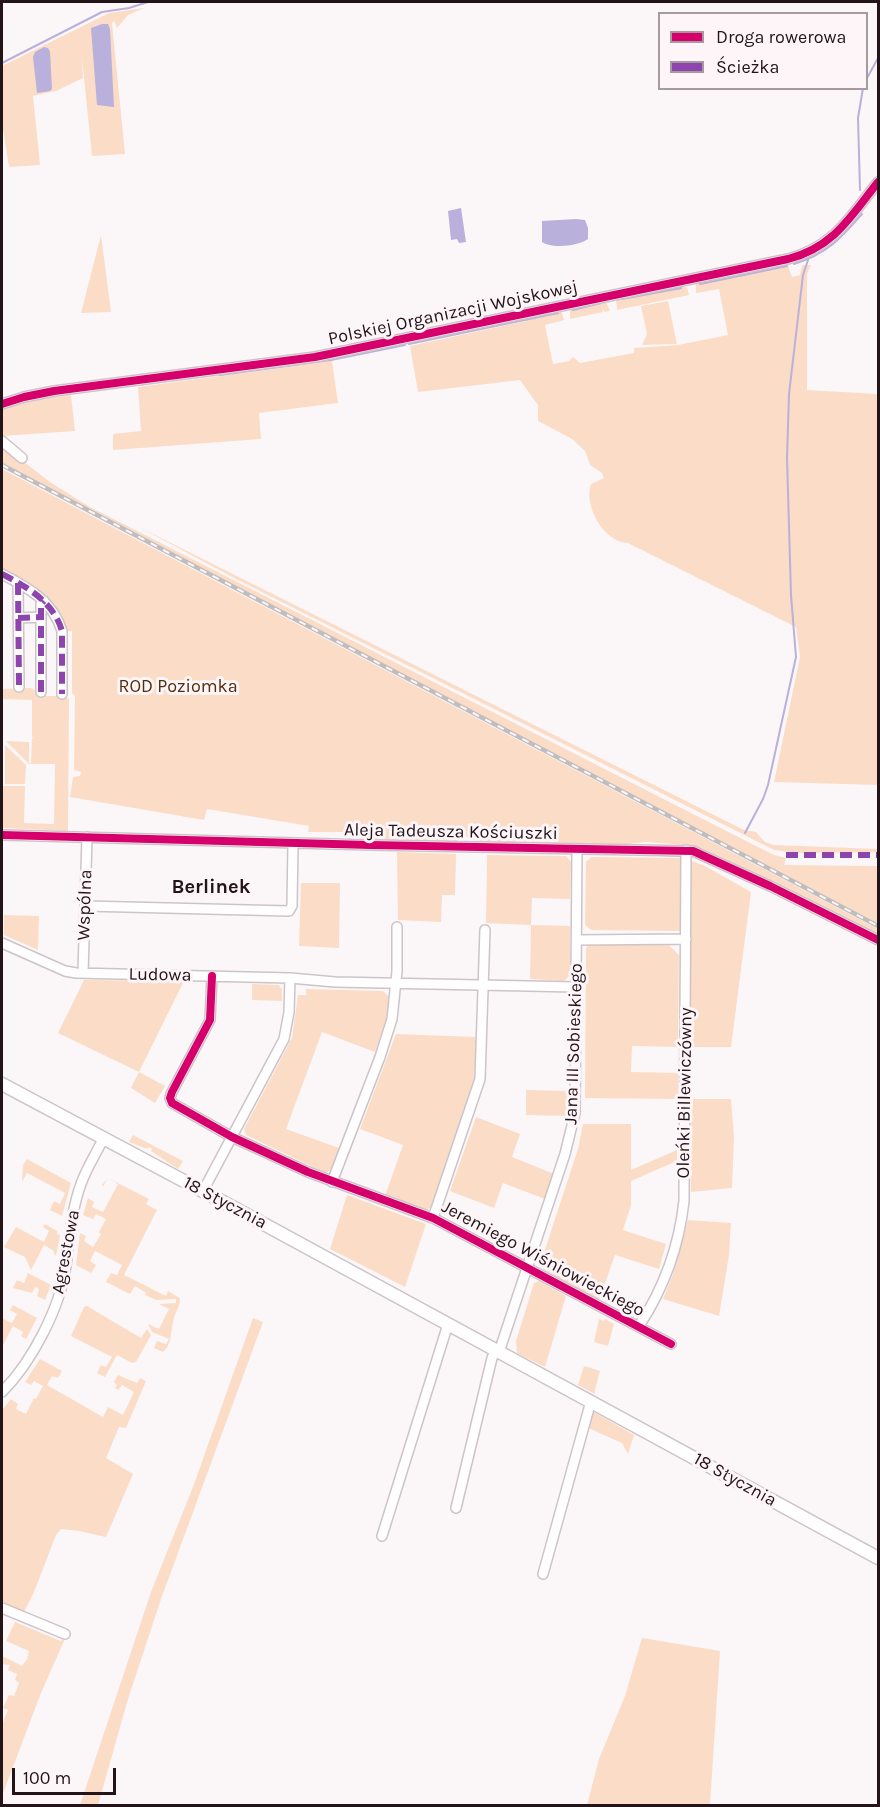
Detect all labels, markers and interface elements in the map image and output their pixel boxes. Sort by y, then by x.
legend [658,12,868,90]
text: Droga rowerowa [716,26,847,48]
text: Ścieżka [716,56,779,78]
street label: Polskiej Organizacji Wojskowej [326,276,580,350]
park label: ROD Poziomka [118,676,238,698]
street label: Aleja Tadeusza Kościuszki [344,819,558,845]
street label: Wspólna [73,869,97,941]
district label: Berlinek [172,875,250,899]
street label: Jana III Sobieskiego [560,963,588,1125]
street label: Ludowa [128,964,192,986]
street label: Oleńki Billewiczówny [673,1007,697,1179]
street label: 18 Stycznia [180,1172,270,1234]
street label: Jeremiego Wiśniowieckiego [438,1196,648,1322]
street label: Agrestowa [47,1208,85,1296]
street label: 18 Stycznia [690,1448,780,1512]
scale bar [15,1756,118,1794]
text: 100 m [23,1767,71,1789]

